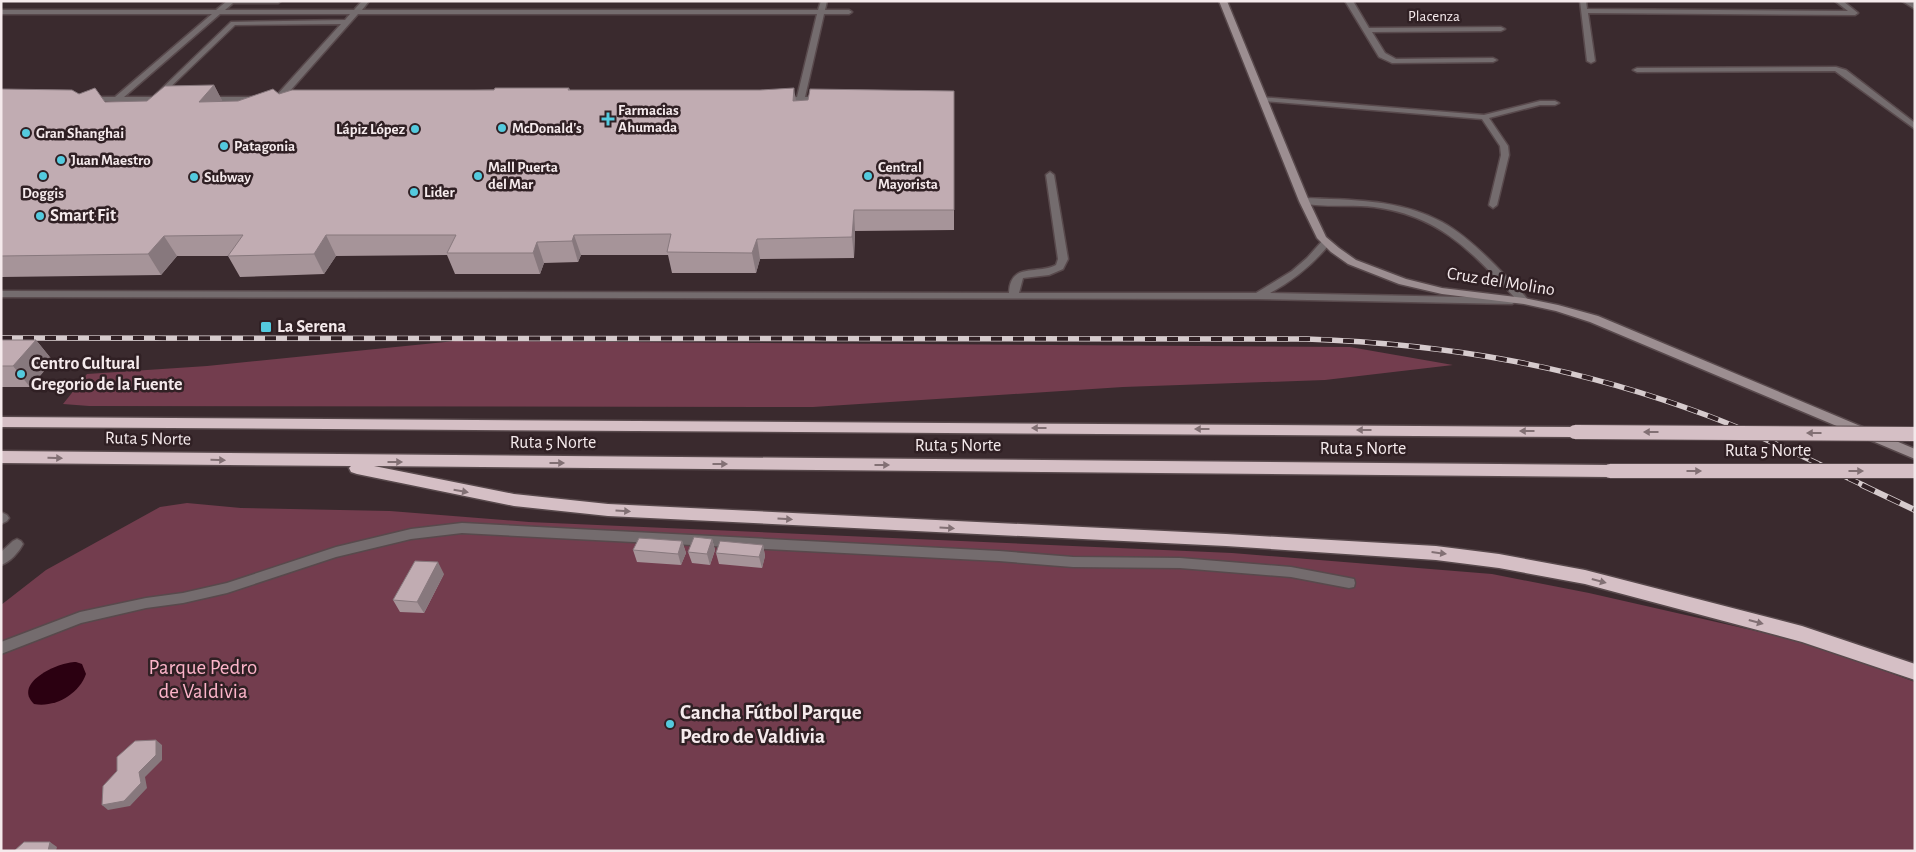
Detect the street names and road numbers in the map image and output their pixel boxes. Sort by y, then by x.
street label: Placenza [1408,9,1460,24]
street label: Cruz del Molino [1446,265,1556,299]
street label: Ruta 5 Norte [105,429,191,449]
street label: Ruta 5 Norte [510,434,596,452]
street label: Ruta 5 Norte [915,437,1001,455]
street label: Ruta 5 Norte [1320,440,1406,458]
street label: Ruta 5 Norte [1725,442,1811,460]

